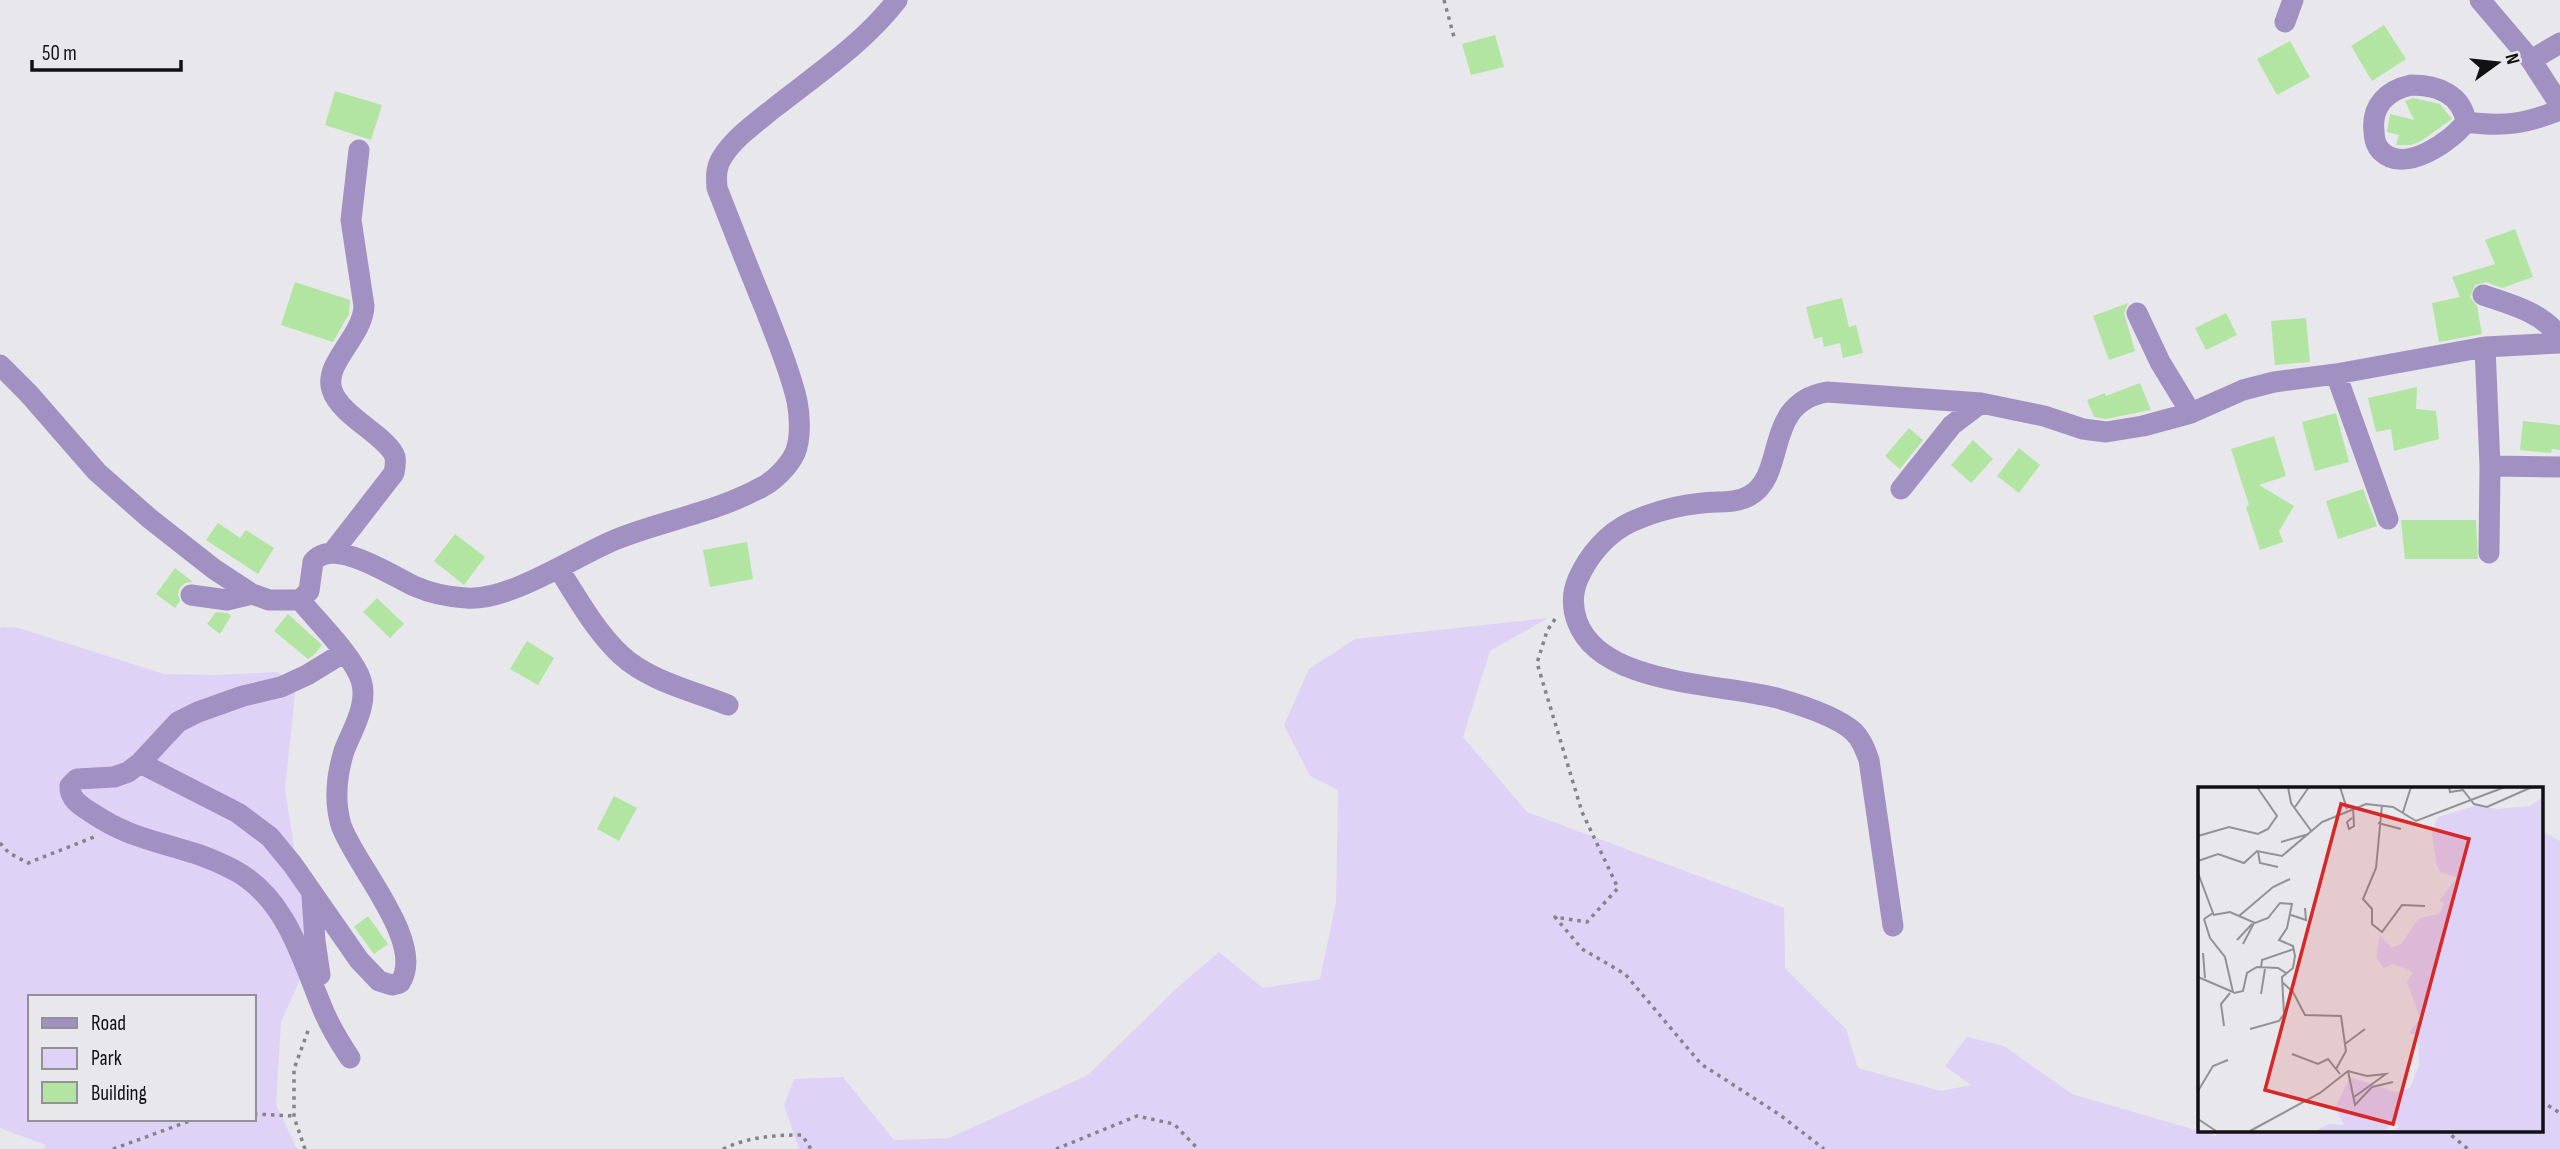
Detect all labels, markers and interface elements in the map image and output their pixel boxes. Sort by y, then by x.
scale bar [32,28,180,72]
north arrow [2462,28,2532,98]
text: 50 m [42,41,77,66]
text: N [2500,51,2524,67]
inset map [2198,787,2542,1132]
legend [28,995,256,1121]
text: Road [91,1011,126,1036]
text: Park [91,1046,122,1071]
text: Building [91,1081,147,1106]

